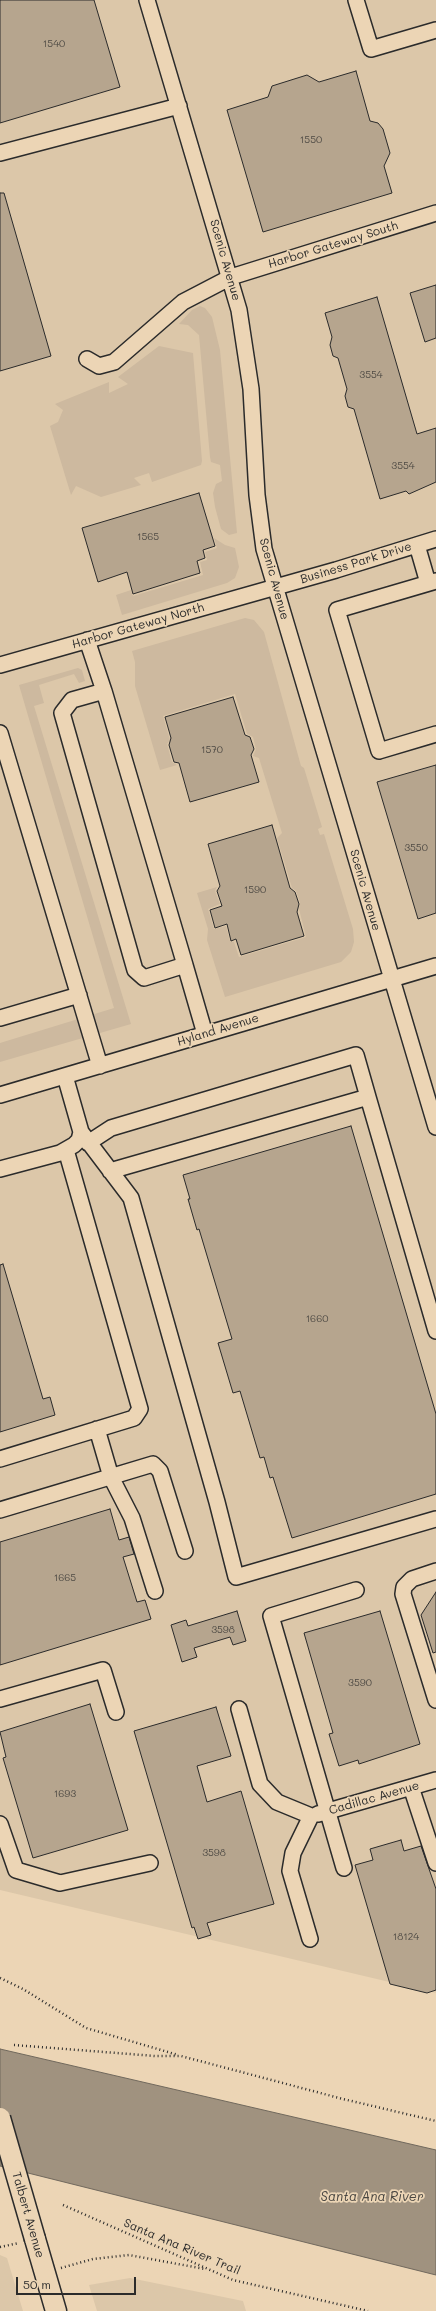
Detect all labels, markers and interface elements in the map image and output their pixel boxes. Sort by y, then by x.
house number: 1540 [43,38,65,50]
house number: 1550 [300,134,322,146]
street label: Scenic Avenue [207,218,243,302]
street label: Harbor Gateway South [266,218,400,272]
house number: 3554 [359,369,383,381]
house number: 3554 [391,460,415,472]
house number: 1565 [137,531,159,543]
street label: Scenic Avenue [256,537,292,621]
street label: Business Park Drive [298,539,414,587]
street label: Harbor Gateway North [70,600,206,652]
house number: 1570 [201,744,223,756]
house number: 3550 [404,842,428,854]
street label: Scenic Avenue [347,848,383,932]
house number: 1590 [244,884,266,896]
street label: Hyland Avenue [175,1011,261,1049]
house number: 1660 [306,1313,328,1325]
house number: 1665 [54,1572,76,1584]
house number: 3598 [211,1624,235,1636]
house number: 3590 [348,1677,372,1689]
street label: Cadillac Avenue [327,1778,421,1818]
house number: 1693 [54,1788,76,1800]
house number: 3598 [202,1847,226,1859]
house number: 18124 [393,1931,419,1943]
street label: Talbert Avenue [9,2170,47,2260]
water label: Santa Ana River [321,2189,423,2205]
street label: Santa Ana River Trail [121,2216,243,2278]
scale bar [18,2269,138,2295]
text: 50 m [23,2276,51,2292]

